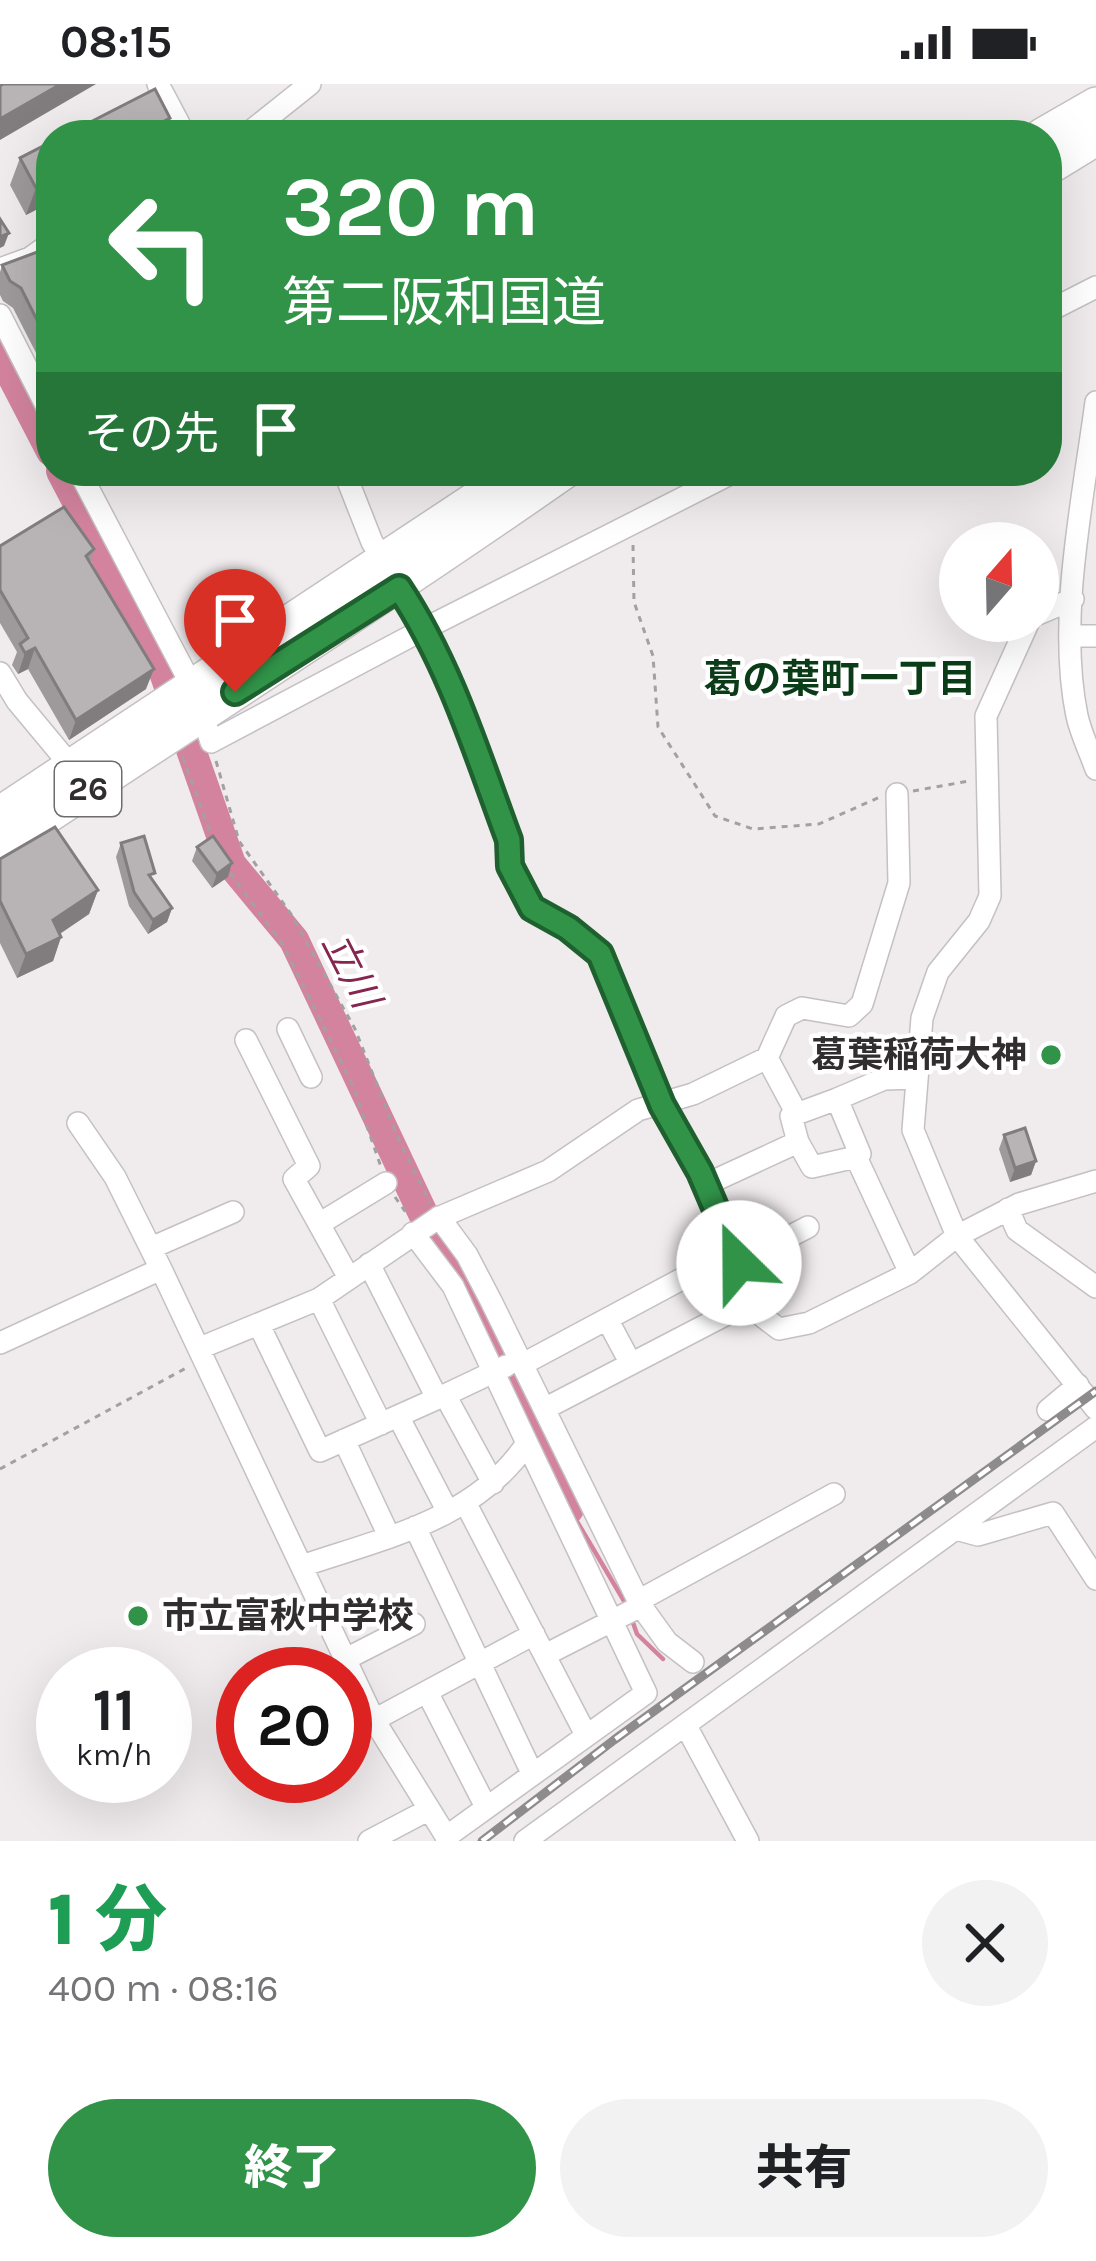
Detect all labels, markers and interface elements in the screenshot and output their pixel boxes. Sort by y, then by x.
text: 08:15 [60,16,172,68]
text: 320 m [282,158,539,256]
icon: left [84,168,240,324]
text: 第二阪和国道 [282,271,606,335]
icon: arrive [243,396,309,462]
text: その先 [84,408,219,460]
north arrow [939,522,1059,642]
map controls [939,522,1059,642]
pin [184,569,286,692]
icon: arrive [202,587,268,653]
district label: 葛の葉町一丁目 [703,656,977,702]
road number: 26 [55,762,121,816]
water label: 立川 [313,925,391,1019]
place label: 葛葉稲荷大神 [811,1034,1027,1076]
marker: 葛葉稲荷大神 [1038,1042,1064,1068]
position arrow [676,1200,802,1326]
place label: 市立富秋中学校 [162,1595,414,1637]
marker: 市立富秋中学校 [125,1603,151,1629]
speed limit sign: 20 [216,1647,372,1803]
text: 11 [93,1675,135,1745]
text: km/h [76,1737,152,1773]
text: 1 分 [48,1878,167,1962]
button: close [922,1880,1048,2006]
text: 400 m · 08:16 [48,1965,279,2011]
button: 終了 [48,2099,536,2237]
button: 共有 [560,2099,1048,2237]

